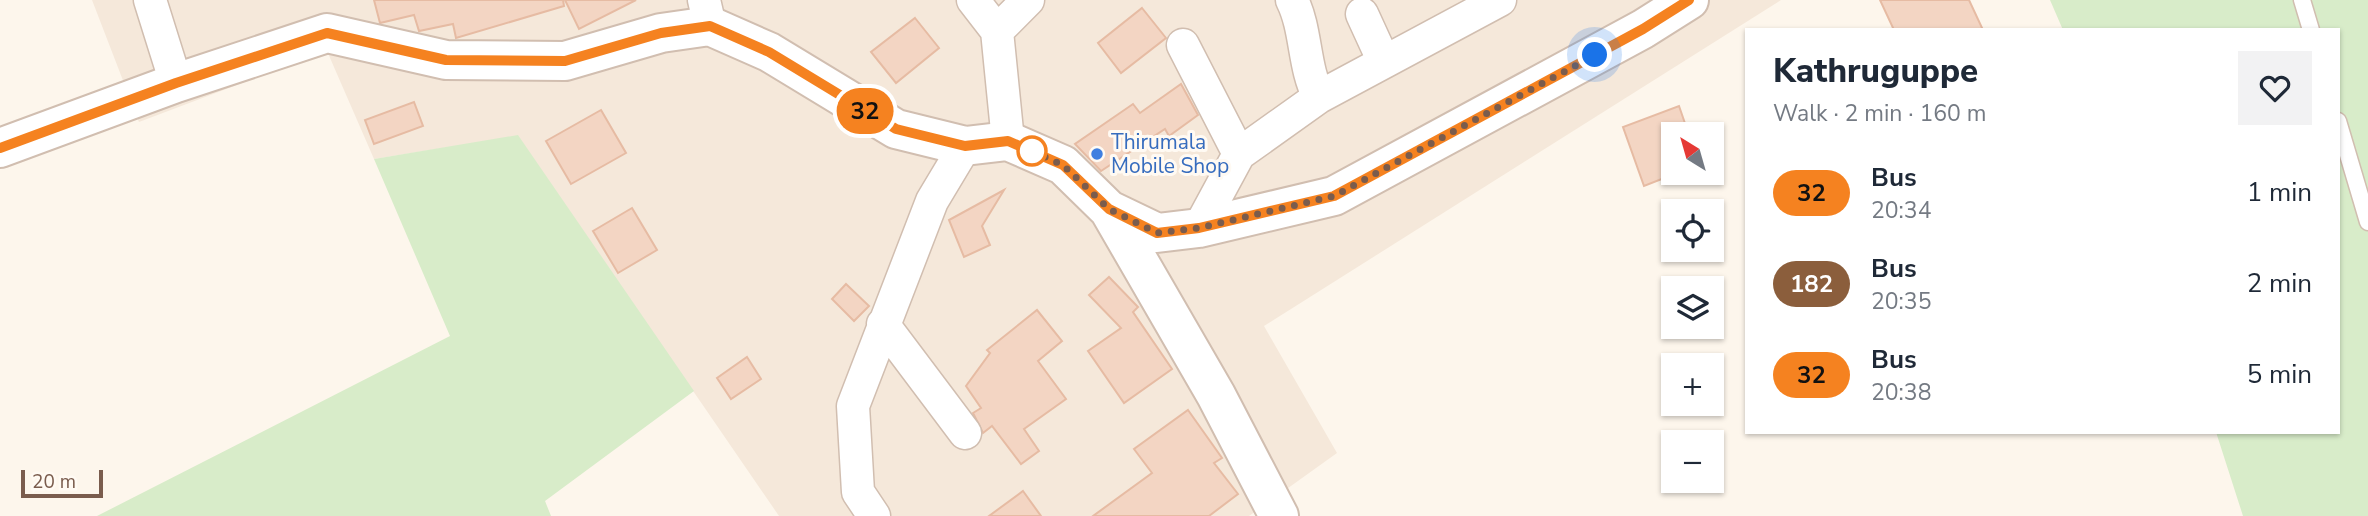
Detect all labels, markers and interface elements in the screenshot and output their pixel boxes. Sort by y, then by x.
your location [1577,37,1612,72]
text: Kathruguppe [1773,49,1978,94]
button: heart [2238,51,2312,125]
line badge: 32 [834,88,896,134]
text: 32 [851,95,879,127]
text: Walk · 2 min · 160 m [1773,98,1986,129]
north arrow [1661,122,1724,186]
map controls [1661,122,1724,493]
place label: Thirumala Mobile Shop [1111,128,1229,180]
unlabelled marker [1017,136,1047,166]
marker: Thirumala Mobile Shop [1089,146,1105,162]
text: Bus [1871,160,1917,195]
text: 1 min [2247,175,2312,210]
text: 32 [1797,177,1826,209]
text: 20:34 [1871,195,1931,226]
button: locate [1661,199,1724,262]
text: Bus [1871,251,1917,286]
text: 2 min [2247,266,2312,301]
text: 182 [1790,268,1833,300]
button: layers [1661,276,1724,339]
text: 20:35 [1871,286,1931,317]
text: Bus [1871,342,1917,377]
button: + [1661,353,1724,416]
text: 5 min [2247,357,2312,392]
text: 32 [1797,359,1826,391]
text: 20:38 [1871,377,1931,408]
button: − [1661,430,1724,493]
scale bar [21,467,103,499]
text: 20 m [32,469,76,495]

